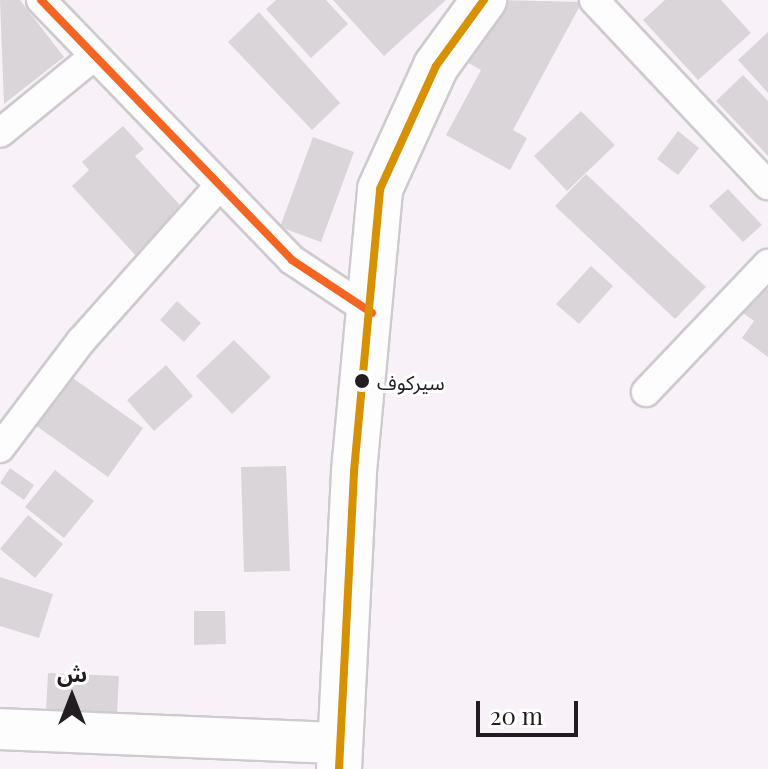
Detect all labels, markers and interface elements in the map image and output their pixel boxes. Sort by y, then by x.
place label: سيركوف [377,369,445,393]
marker: سيركوف [354,373,370,389]
north arrow [32,657,112,737]
text: ش [57,658,87,688]
scale bar [480,685,582,735]
text: 20 m [490,699,543,731]

